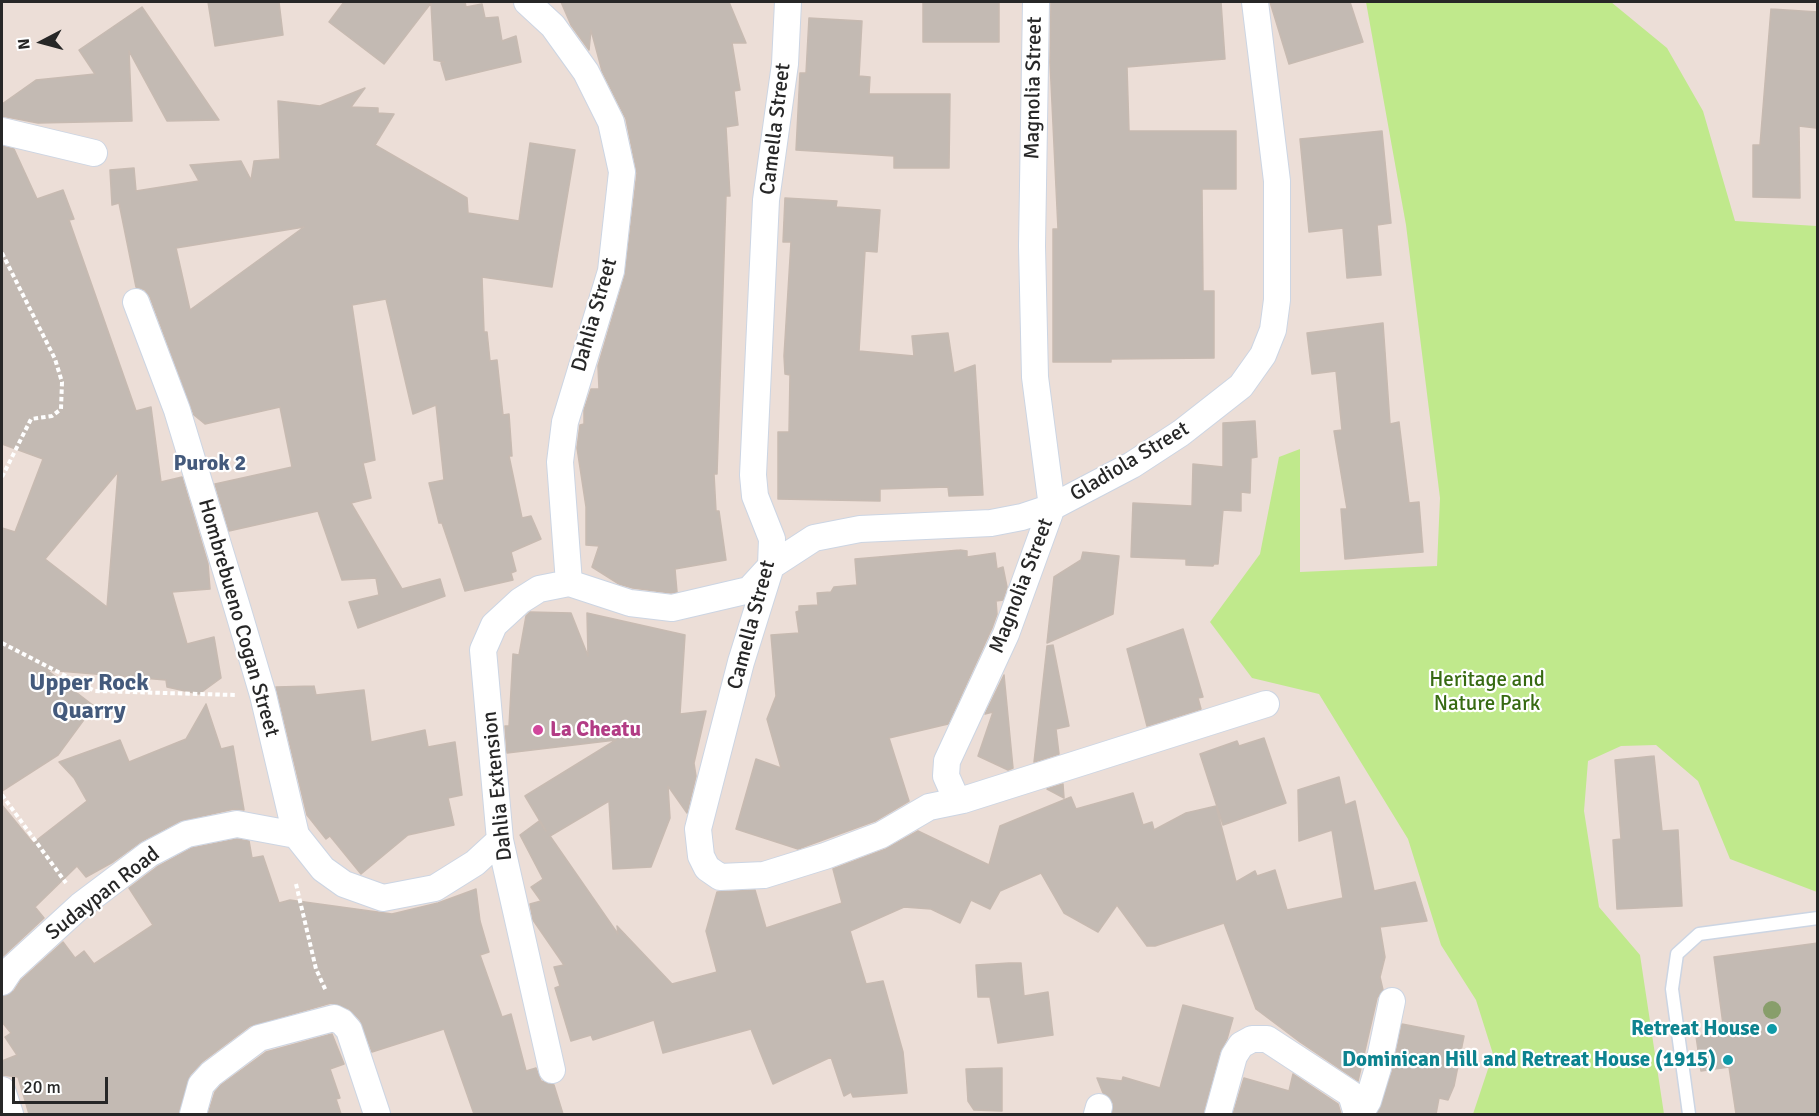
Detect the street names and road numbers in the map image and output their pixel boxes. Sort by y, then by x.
street label: Magnolia Street [1020,16,1048,160]
street label: Camella Street [755,62,797,196]
street label: Dahlia Street [567,255,623,375]
street label: Gladiola Street [1066,417,1194,507]
street label: Hombrebueno Cogan Street [192,496,284,740]
street label: Magnolia Street [985,515,1059,657]
street label: Camella Street [723,558,781,692]
street label: Dahlia Extension [478,710,518,862]
street label: Sudaypan Road [41,842,165,946]

